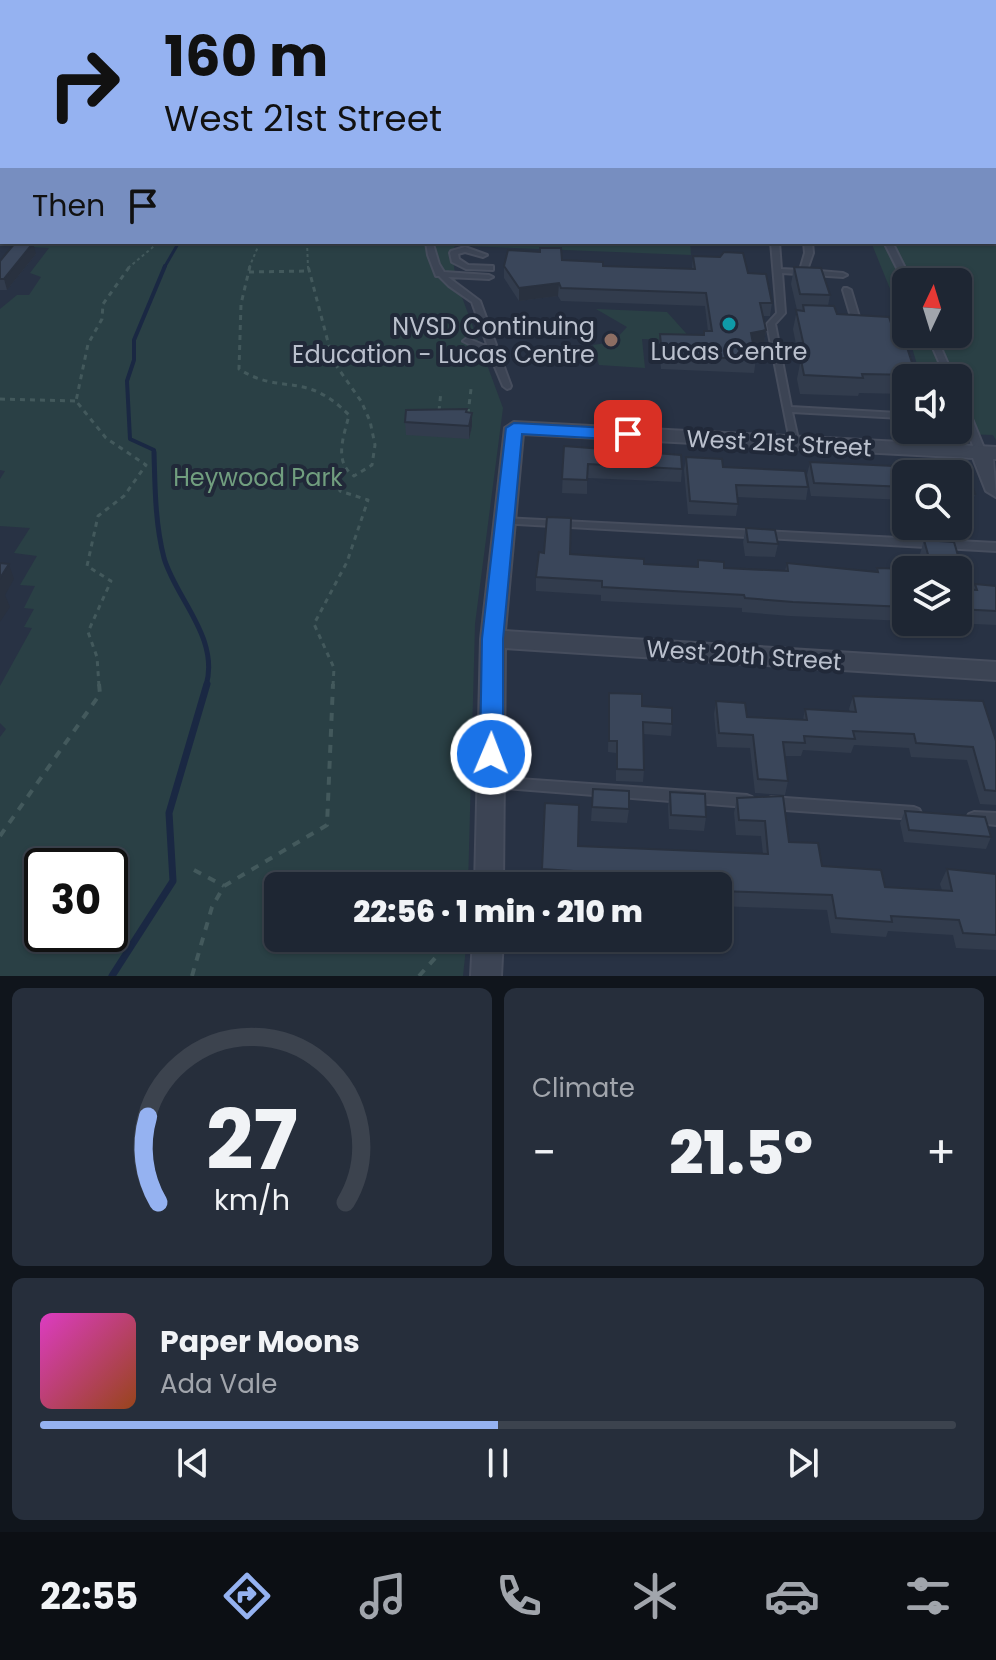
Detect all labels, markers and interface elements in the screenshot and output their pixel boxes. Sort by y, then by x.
text: 160 m [164,17,328,96]
icon: right [32,32,136,136]
text: West 21st Street [164,93,442,144]
text: Then [32,184,105,227]
icon: arrive [121,184,165,228]
north arrow [892,268,972,348]
map controls [892,268,972,636]
place label: NVSD Continuing Education - Lucas Centre [292,310,595,371]
marker: Lucas Centre [720,315,738,333]
marker: NVSD Continuing Education - Lucas Centre [602,331,620,349]
place label: Lucas Centre [651,335,807,368]
button: sound [892,364,972,444]
pin [594,400,662,468]
icon: arrive [606,412,650,456]
street label: West 21st Street [686,422,872,464]
button: search [892,460,972,540]
park label: Heywood Park [173,461,343,494]
button: layers [892,556,972,636]
street label: West 20th Street [645,632,843,678]
position arrow [449,712,533,796]
speed limit sign: 30 [24,848,128,952]
text: 22:56 · 1 min · 210 m [353,890,643,933]
text: Climate [532,1070,635,1106]
text: 27 [206,1082,298,1198]
text: 21.5° [669,1111,813,1195]
text: − [532,1122,556,1183]
text: + [926,1122,956,1183]
text: km/h [214,1180,290,1220]
text: Paper Moons [160,1320,360,1363]
text: Ada Vale [160,1366,277,1402]
icon: previous [171,1441,215,1485]
icon: pause [476,1441,520,1485]
icon: next [781,1441,825,1485]
icon: directions [219,1568,275,1624]
icon: music [355,1568,411,1624]
icon: phone [491,1568,547,1624]
icon: climate [627,1568,683,1624]
icon: car [764,1568,820,1624]
icon: filters [900,1568,956,1624]
text: 22:55 [40,1571,138,1622]

